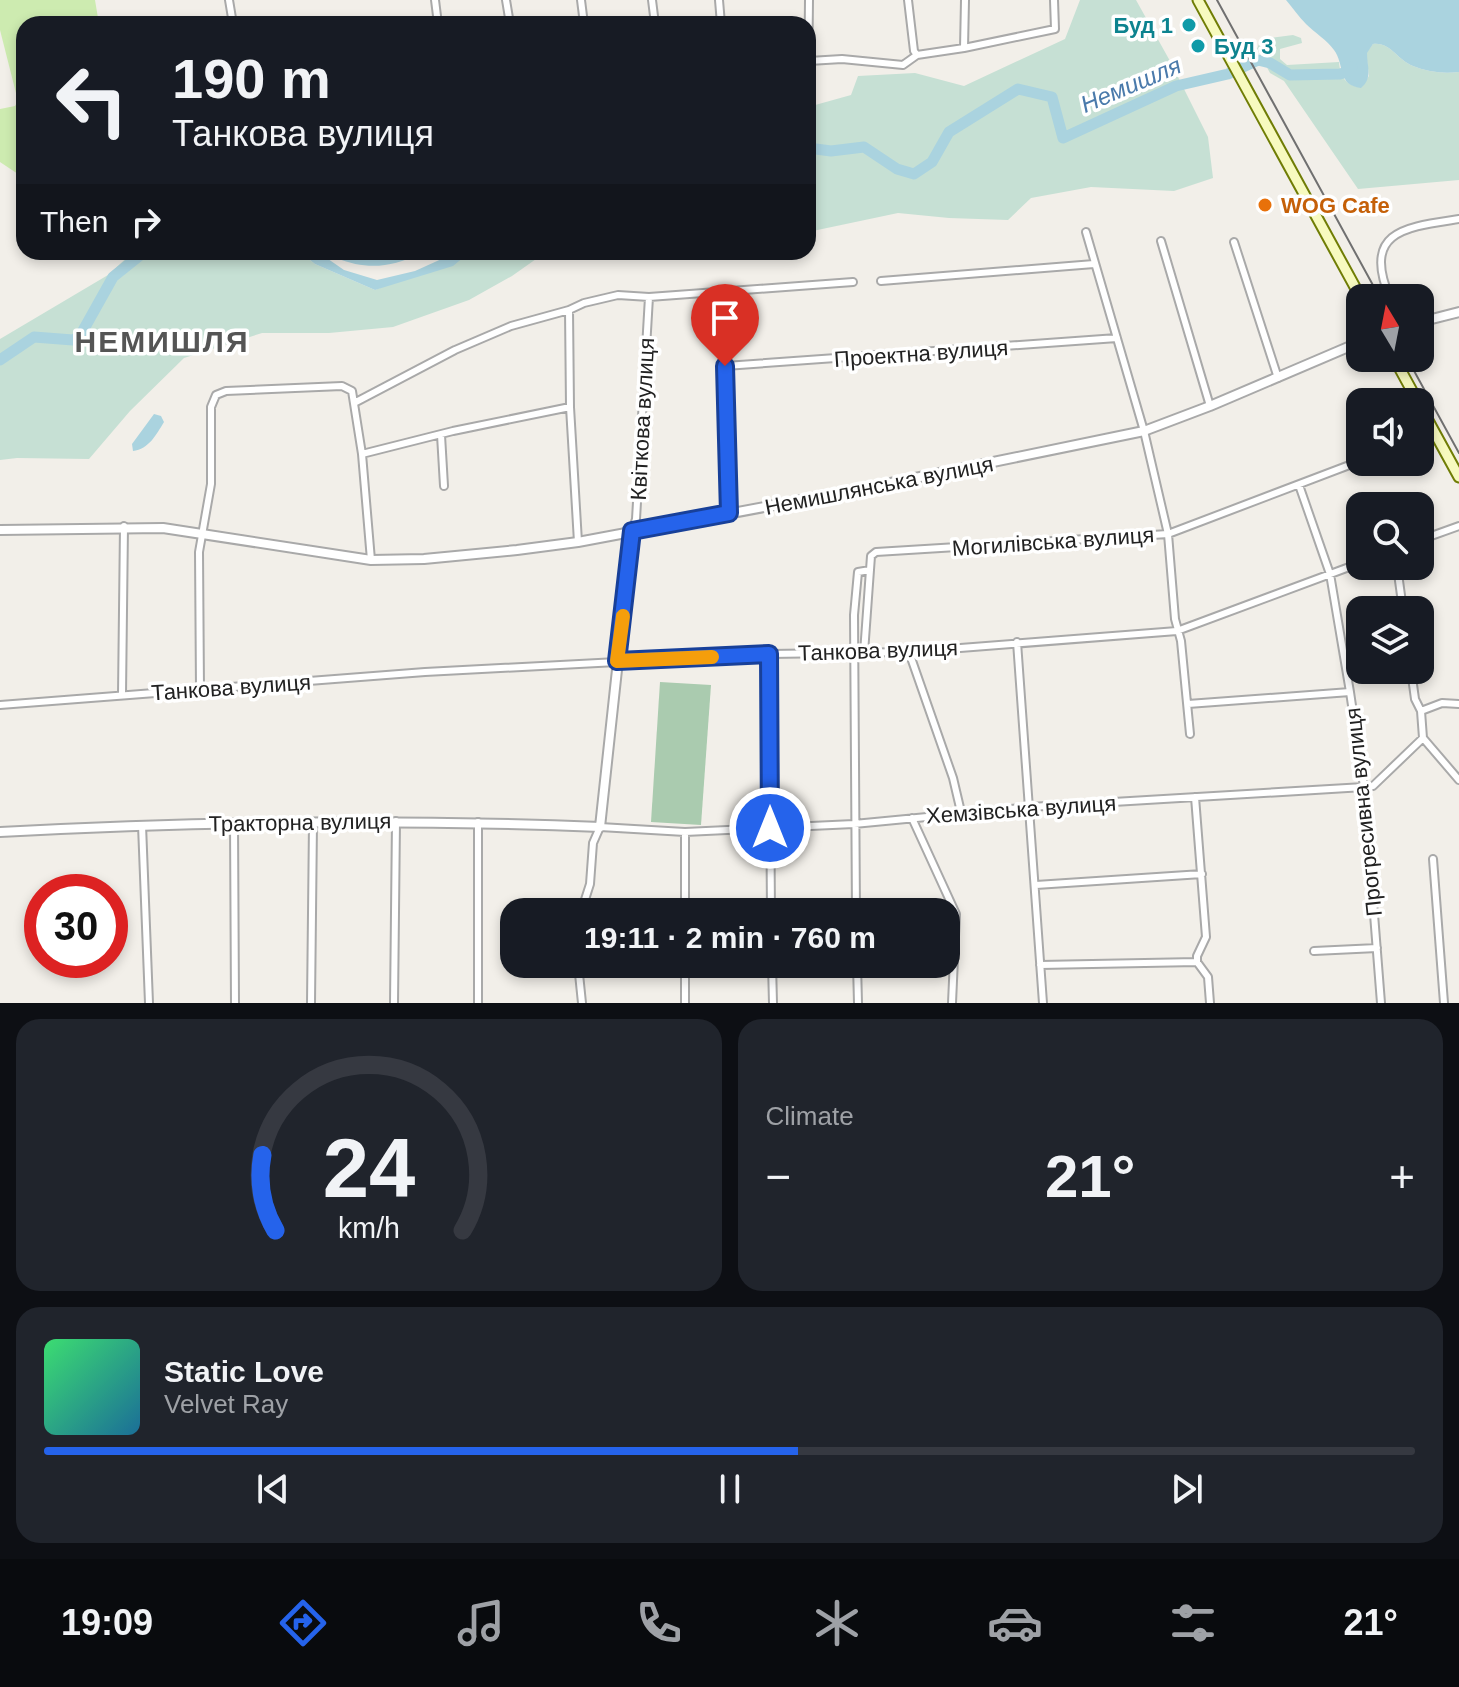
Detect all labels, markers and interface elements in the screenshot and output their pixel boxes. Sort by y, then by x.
place label: Буд 1 [1113,13,1173,38]
marker: Буд 1 [1180,16,1198,34]
place label: Буд 3 [1214,34,1274,59]
marker: Буд 3 [1189,37,1207,55]
text: 190 m [172,47,331,110]
icon: left [40,48,144,152]
water label: Немишля [1077,51,1185,118]
text: Танкова вулиця [172,113,434,154]
place label: WOG Cafe [1281,193,1390,218]
marker: WOG Cafe [1256,196,1274,214]
icon: right [124,200,168,244]
text: Then [40,205,108,238]
pin [691,284,759,366]
north arrow [1346,284,1434,372]
map controls [1346,284,1434,684]
icon: arrive [703,296,747,340]
district label: НЕМИШЛЯ [75,325,250,358]
street label: Проектна вулиця [833,335,1009,372]
street label: Квіткова вулиця [626,337,659,501]
button: sound [1346,388,1434,476]
street label: Немишлянська вулиця [763,451,996,520]
button: search [1346,492,1434,580]
street label: Могилівська вулиця [951,522,1155,561]
button: layers [1346,596,1434,684]
street label: Танкова вулиця [798,635,958,666]
street label: Танкова вулиця [150,669,312,706]
street label: Прогресивна вулиця [1340,706,1387,917]
position arrow [728,786,812,870]
street label: Хемзівська вулиця [925,790,1117,829]
street label: Тракторна вулиця [208,808,392,837]
speed limit sign: 30 [24,874,128,978]
text: 19:11 · 2 min · 760 m [584,921,876,954]
text: Climate [766,1101,854,1131]
text: 24 [322,1122,415,1215]
text: 21° [1045,1143,1136,1210]
text: − [766,1152,791,1201]
text: + [1389,1152,1415,1201]
text: km/h [338,1212,400,1244]
text: Static Love [164,1355,324,1388]
text: Velvet Ray [164,1389,288,1419]
icon: previous [251,1467,295,1511]
icon: pause [708,1467,752,1511]
icon: next [1165,1467,1209,1511]
icon: directions [275,1595,331,1651]
icon: music [453,1595,509,1651]
icon: phone [631,1595,687,1651]
icon: climate [809,1595,865,1651]
icon: car [987,1595,1043,1651]
icon: filters [1165,1595,1221,1651]
text: 19:09 [61,1602,153,1643]
text: 21° [1343,1602,1398,1643]

